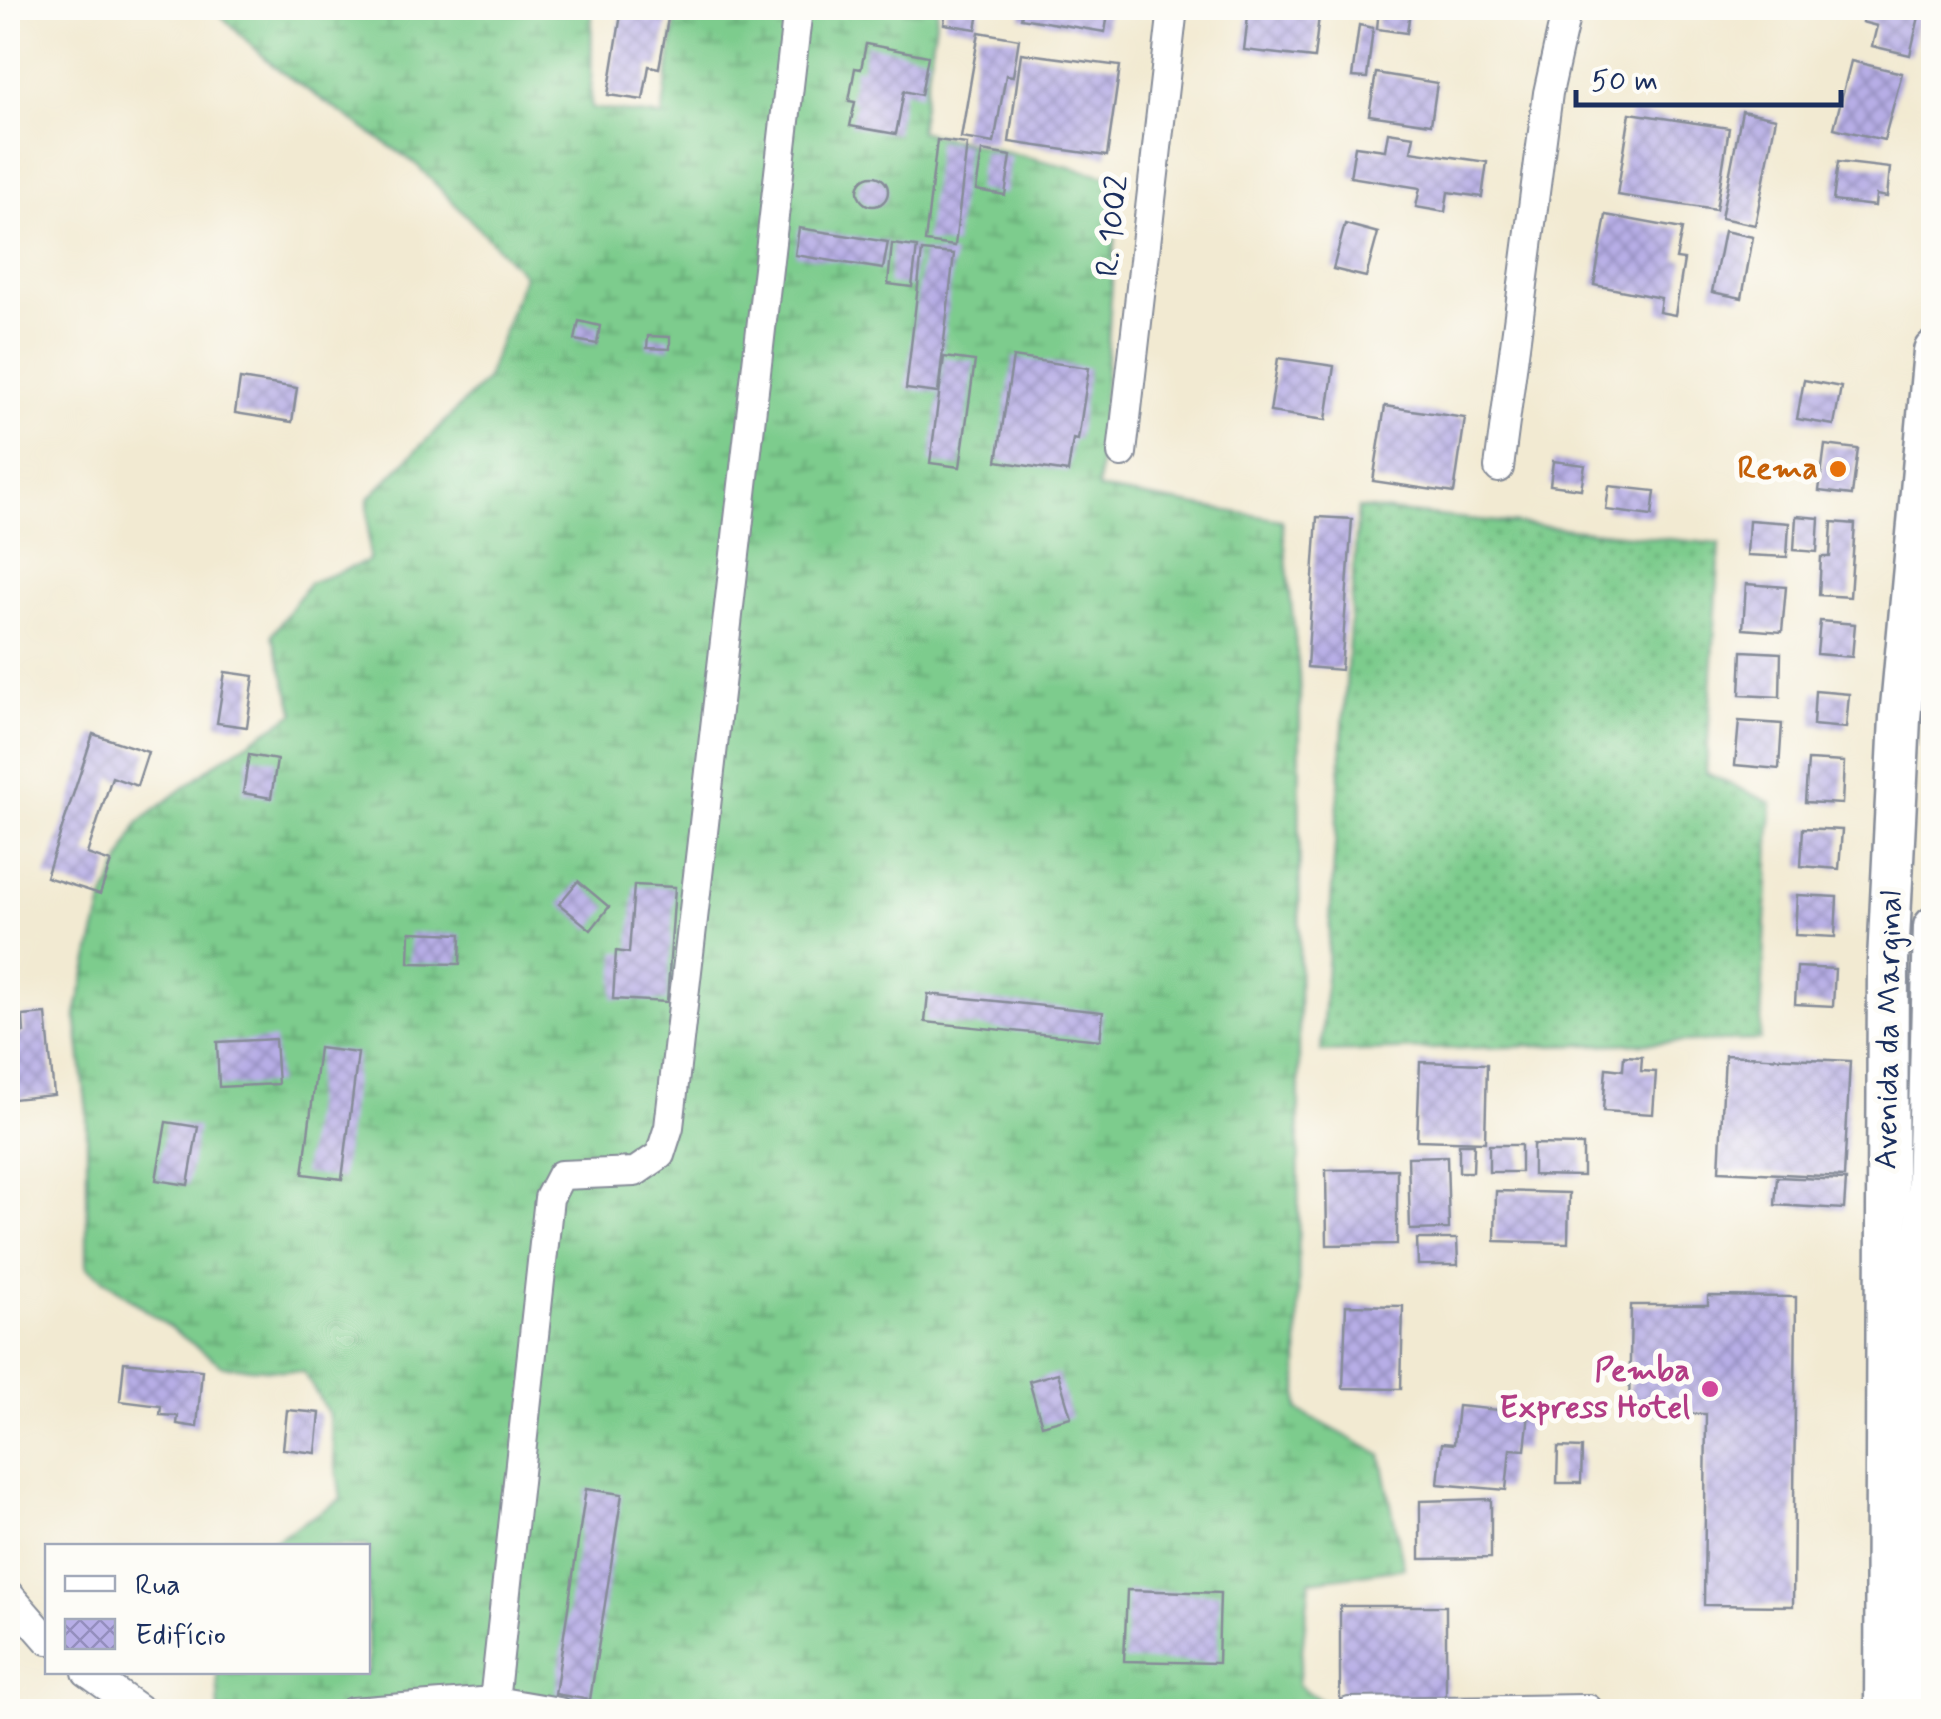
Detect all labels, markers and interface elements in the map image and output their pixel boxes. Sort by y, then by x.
scale bar [1576,45,1841,107]
text: 50 m [1591,62,1658,101]
street label: R. 1002 [1087,173,1139,279]
place label: Rema [1737,448,1818,490]
marker: Rema [1827,458,1849,480]
street label: Avenida da Marginal [1866,890,1912,1170]
place label: Pemba Express Hotel [1499,1350,1690,1429]
marker: Pemba Express Hotel [1699,1378,1721,1400]
legend [45,1544,370,1674]
text: Rua [135,1566,181,1605]
text: Edifício [135,1616,226,1655]

